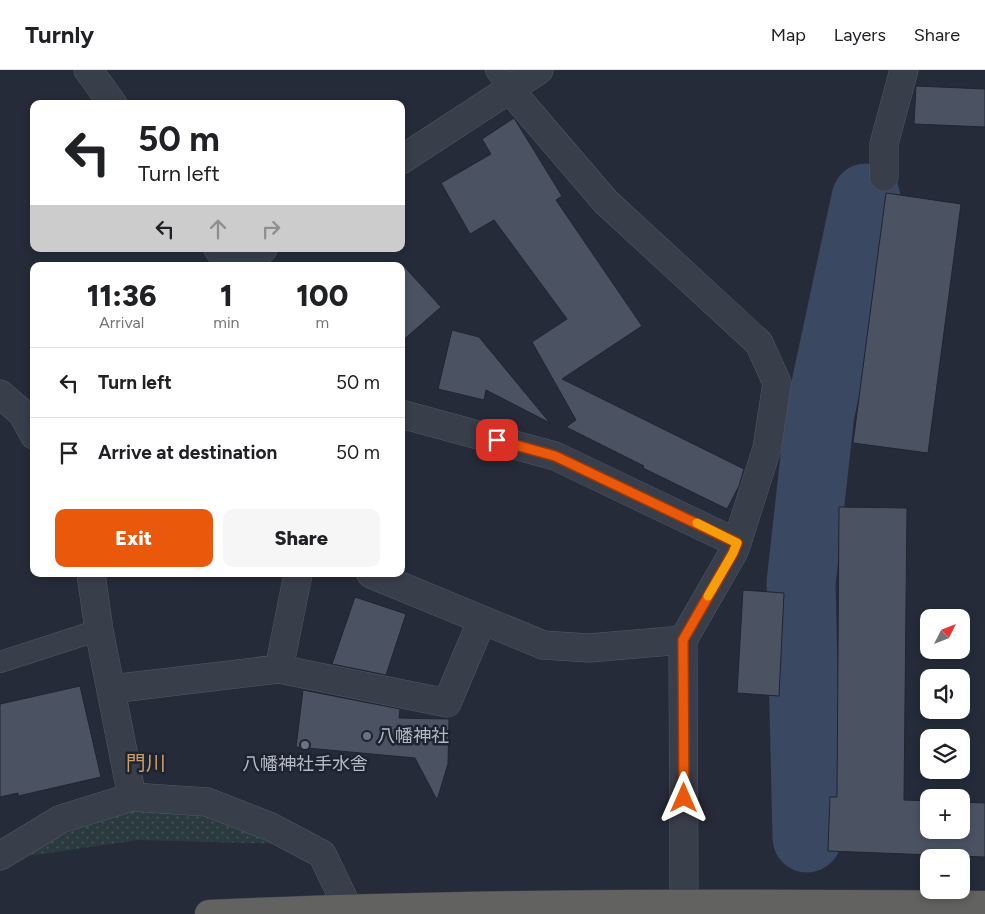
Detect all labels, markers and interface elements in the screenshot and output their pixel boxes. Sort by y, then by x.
text: Turnly [25,20,94,49]
text: Map [771,24,806,46]
text: Layers [834,24,886,46]
text: Share [914,24,960,46]
text: 50 m [138,118,220,160]
icon: left [55,120,120,185]
text: Turn left [138,160,220,187]
icon: left [151,215,179,243]
icon: ahead [204,215,232,243]
icon: right [257,215,285,243]
text: 11:36 [87,277,156,314]
text: 1 [220,277,233,314]
text: 100 [296,277,348,314]
text: Arrival [99,313,144,332]
text: min [213,313,240,332]
text: m [315,313,329,332]
icon: left [55,369,83,397]
text: Turn left [98,371,172,394]
text: 50 m [336,371,380,394]
pin [476,419,518,461]
icon: arrive [483,426,511,454]
icon: arrive [55,439,83,467]
text: Arrive at destination [98,441,277,464]
text: 50 m [336,441,380,464]
button: Exit [55,509,213,567]
button: Share [223,509,380,567]
north arrow [920,609,970,659]
map controls [920,609,970,899]
button: sound [920,669,970,719]
place label: 八幡神社 [377,725,449,747]
button: layers [920,729,970,779]
marker: 八幡神社 [361,730,373,742]
marker: 八幡神社手水舎 [299,739,311,751]
district label: 門川 [126,751,166,775]
place label: 八幡神社手水舎 [242,753,368,775]
position arrow [657,771,709,823]
button: + [920,789,970,839]
button: − [920,849,970,899]

